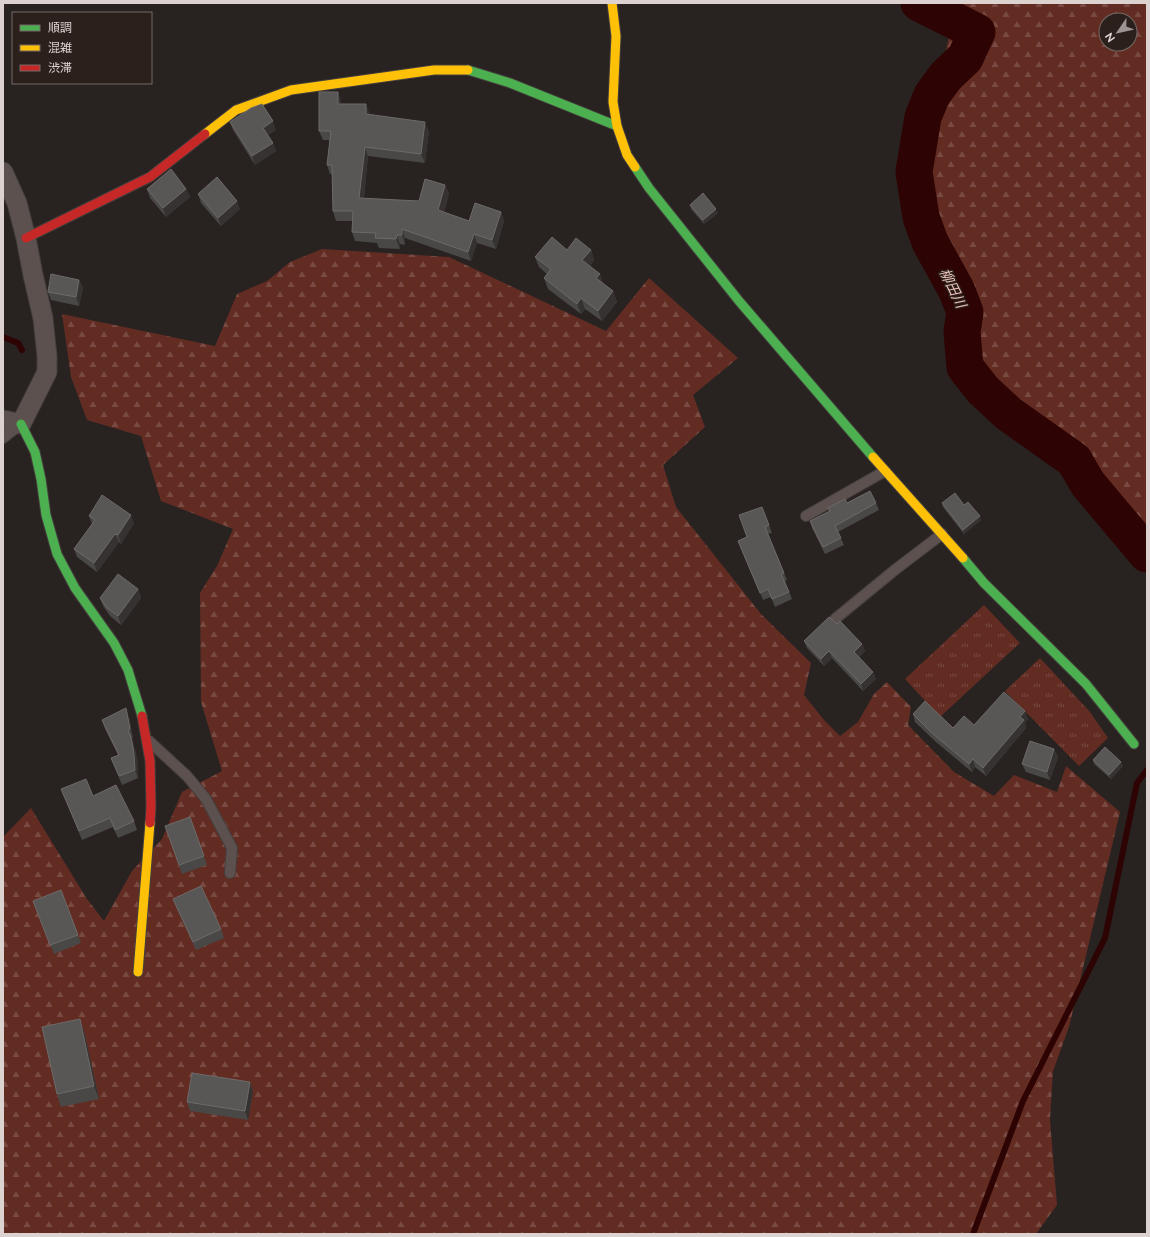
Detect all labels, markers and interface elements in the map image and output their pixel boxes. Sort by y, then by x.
legend [12,12,152,84]
north arrow [1098,12,1138,52]
text: 順調 [48,21,72,35]
text: N [1102,30,1118,44]
text: 混雑 [48,41,72,55]
text: 渋滞 [48,61,72,75]
water label: 柳田川 [937,266,970,312]

